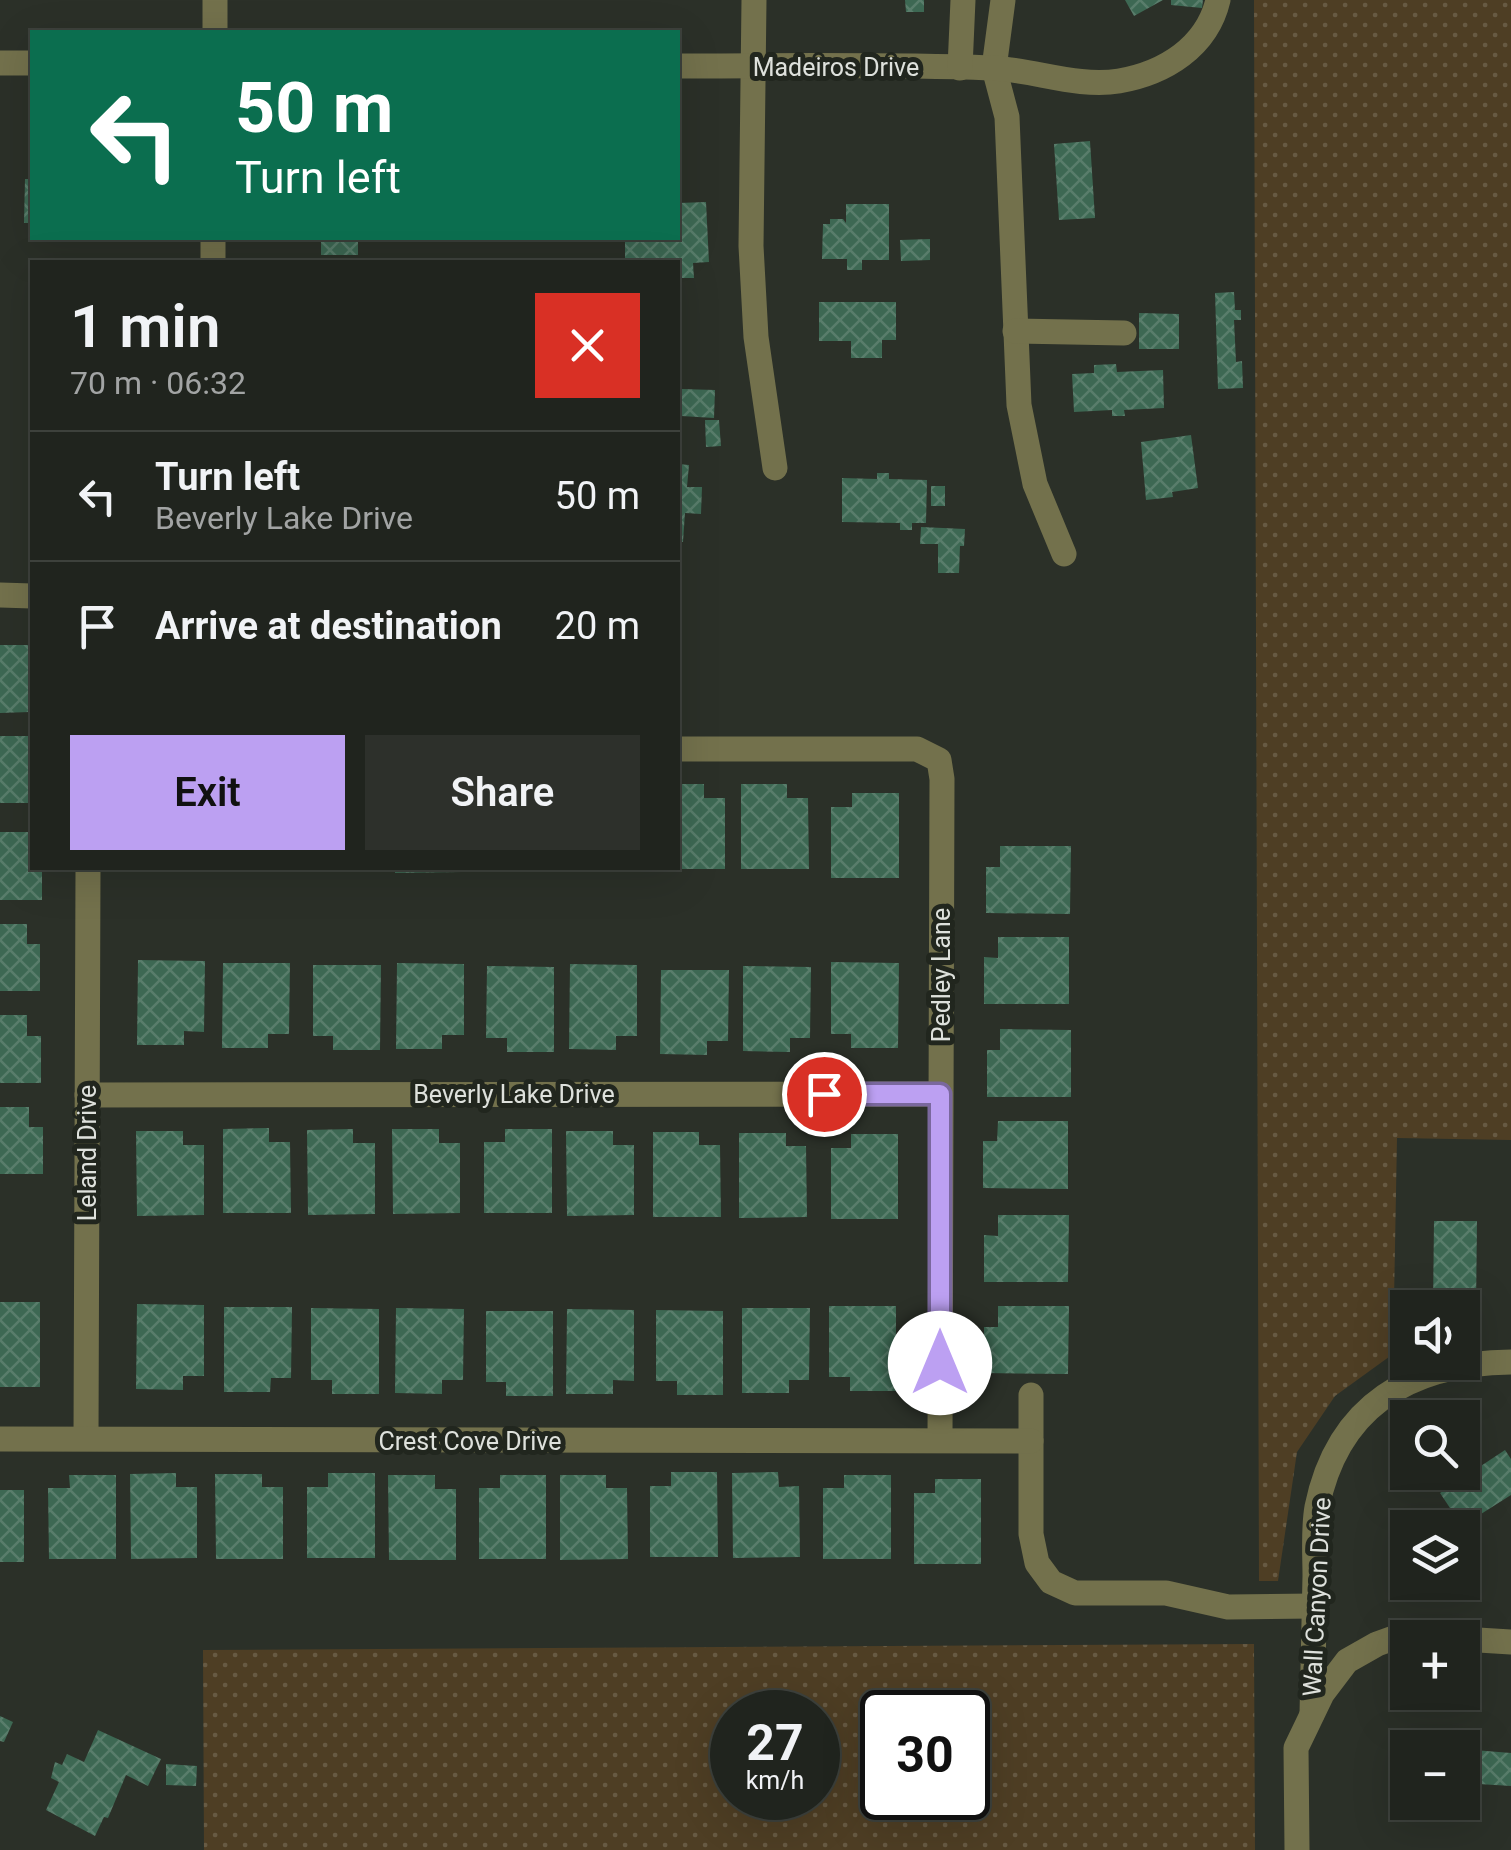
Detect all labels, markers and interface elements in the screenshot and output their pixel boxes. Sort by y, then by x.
street label: Madeiros Drive [753,53,919,82]
text: 50 m [235,67,393,149]
icon: left [70,70,200,200]
text: Turn left [235,151,401,204]
text: 1 min [70,291,220,362]
button: close [535,293,640,398]
text: 70 m · 06:32 [70,364,246,402]
text: Turn left [155,455,300,499]
icon: left [70,469,125,524]
text: 50 m [555,474,640,518]
text: Beverly Lake Drive [155,499,413,537]
icon: arrive [70,599,125,654]
text: Arrive at destination [155,604,502,648]
text: 20 m [555,604,640,648]
button: Exit [70,735,345,850]
button: Share [365,735,640,850]
street label: Pedley Lane [927,908,956,1042]
pin [782,1052,867,1137]
icon: arrive [797,1067,852,1122]
street label: Beverly Lake Drive [413,1080,615,1109]
street label: Leland Drive [73,1085,102,1221]
map controls [1390,1290,1480,1820]
button: sound [1390,1290,1480,1380]
position arrow [888,1311,992,1415]
button: search [1390,1400,1480,1490]
street label: Crest Cove Drive [379,1427,561,1456]
street label: Wall Canyon Drive [1297,1497,1337,1697]
button: layers [1390,1510,1480,1600]
button: + [1390,1620,1480,1710]
speed limit sign: 30 [860,1690,990,1820]
text: 27 [746,1714,804,1772]
button: − [1390,1730,1480,1820]
text: km/h [746,1766,804,1795]

